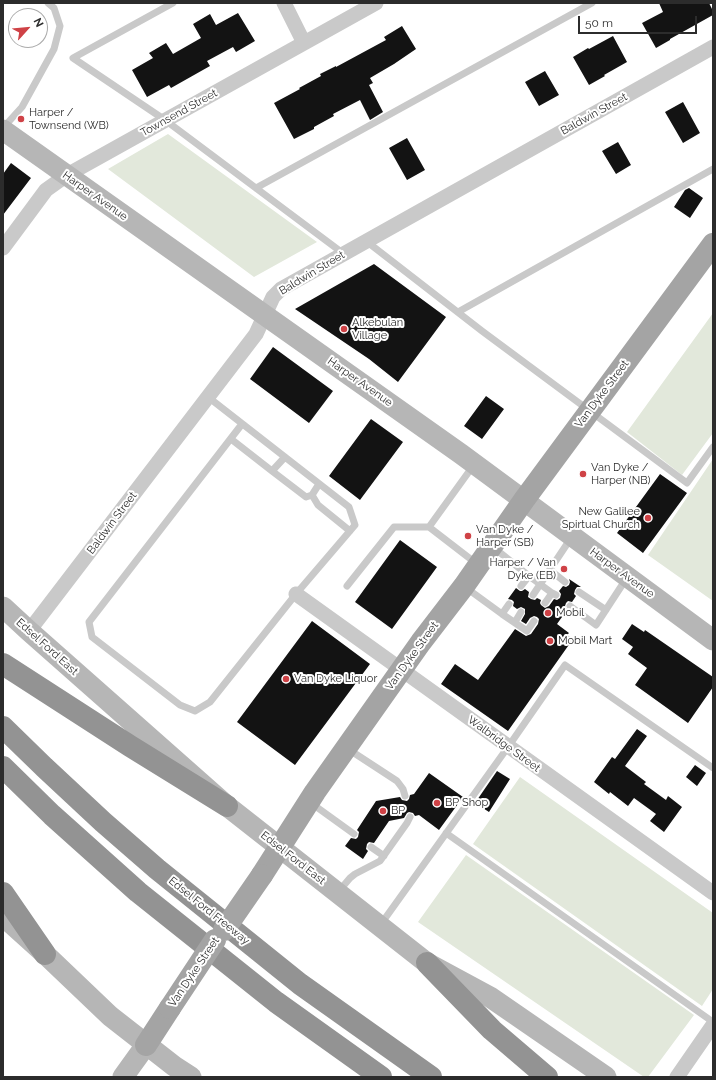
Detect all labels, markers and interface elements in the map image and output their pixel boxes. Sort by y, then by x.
north arrow [8,8,48,48]
scale bar [580,8,699,34]
text: N [31,16,46,29]
text: 50 m [585,16,613,30]
street label: Townsend Street [138,87,220,139]
street label: Baldwin Street [558,90,630,138]
place label: Harper / Townsend (WB) [29,106,109,132]
marker: Harper / Townsend (WB) [16,114,26,124]
street label: Harper Avenue [60,169,130,223]
street label: Baldwin Street [277,248,347,298]
place label: Alkebulan Village [352,316,403,342]
marker: Alkebulan Village [339,324,349,334]
street label: Harper Avenue [325,355,395,409]
street label: Van Dyke Street [572,358,632,430]
place label: Van Dyke / Harper (NB) [591,461,651,487]
marker: Van Dyke / Harper (NB) [578,469,588,479]
street label: Baldwin Street [84,489,140,557]
place label: New Galilee Spirtual Church [562,505,640,531]
marker: New Galilee Spirtual Church [643,513,653,523]
place label: Van Dyke / Harper (SB) [476,523,534,549]
marker: Van Dyke / Harper (SB) [463,531,473,541]
street label: Harper Avenue [587,545,657,601]
place label: Harper / Van Dyke (EB) [489,556,556,582]
marker: Harper / Van Dyke (EB) [559,564,569,574]
place label: Mobil [556,606,584,620]
marker: Mobil [543,608,553,618]
street label: Edsel Ford East [13,616,81,678]
street label: Van Dyke Street [383,619,441,693]
place label: Mobil Mart [558,634,612,648]
marker: Mobil Mart [545,636,555,646]
place label: Van Dyke Liquor [294,672,377,686]
marker: Van Dyke Liquor [281,674,291,684]
street label: Walbridge Street [465,713,543,775]
place label: BP Shop [445,796,488,810]
marker: BP Shop [432,798,442,808]
place label: BP [391,804,405,818]
marker: BP [378,806,388,816]
street label: Edsel Ford East [258,829,328,887]
street label: Edsel Ford Freeway [166,874,252,948]
street label: Van Dyke Street [166,935,222,1009]

